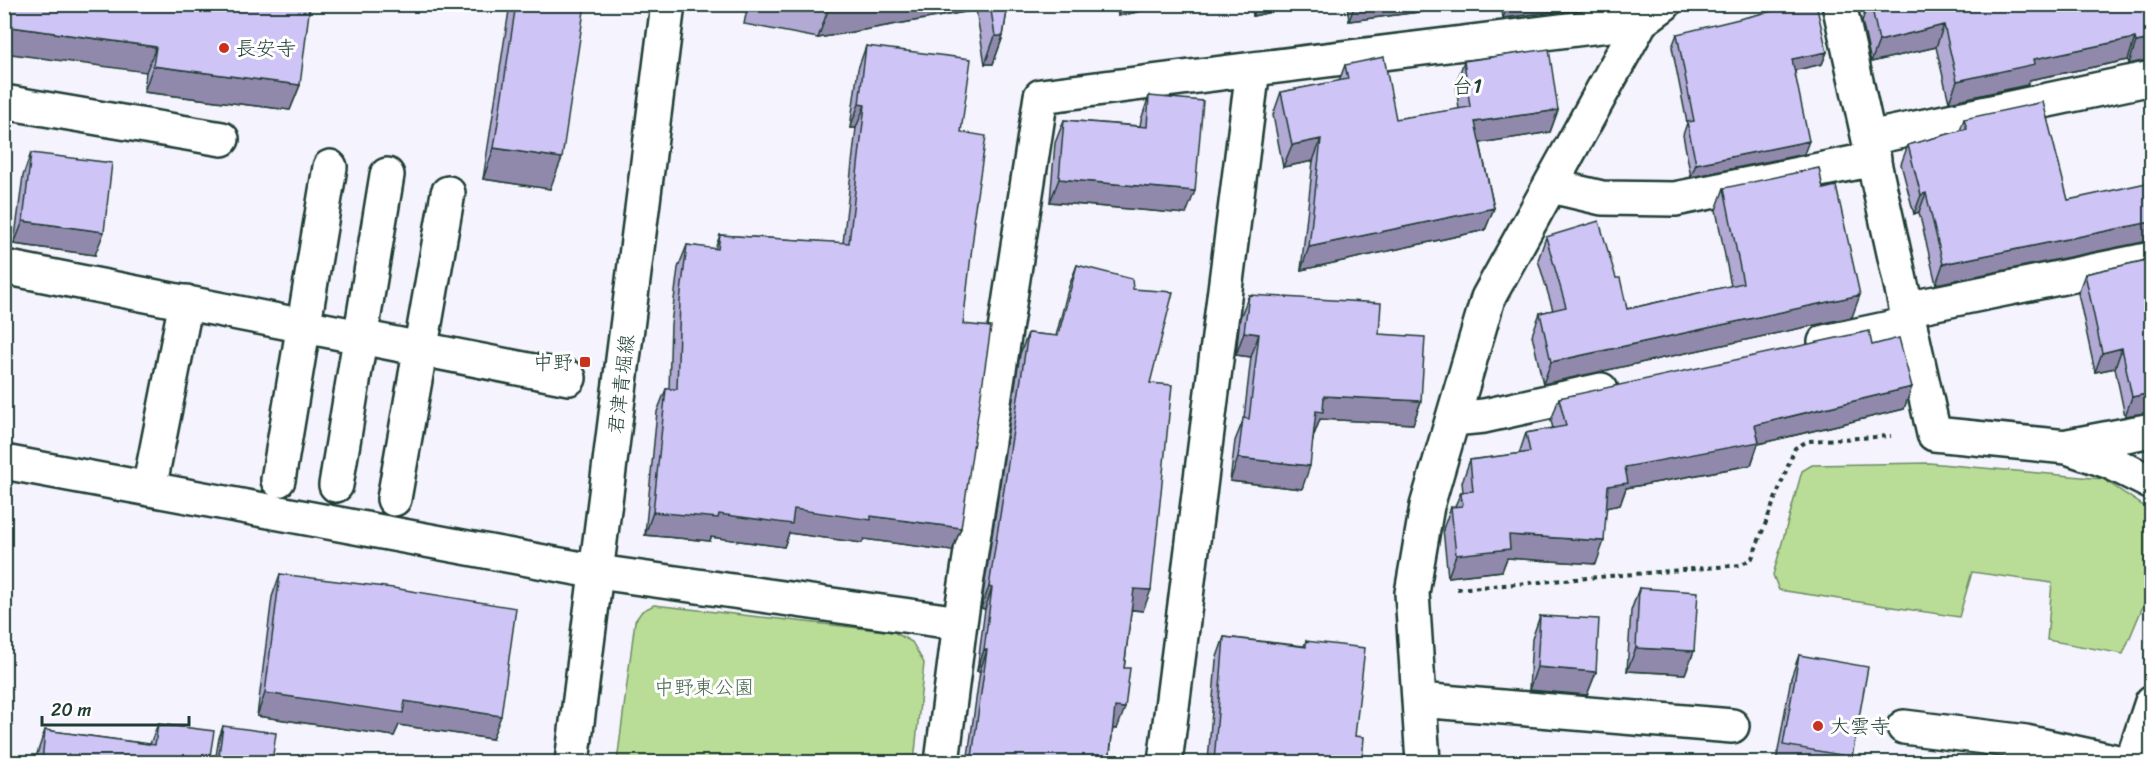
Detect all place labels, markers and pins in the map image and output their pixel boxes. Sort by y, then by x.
place label: 長安寺 [236,31,296,66]
marker: 長安寺 [217,41,231,55]
place label: 中野 [533,345,573,380]
marker: 中野 [578,355,592,369]
place label: 大雲寺 [1830,709,1890,744]
marker: 大雲寺 [1811,719,1825,733]

